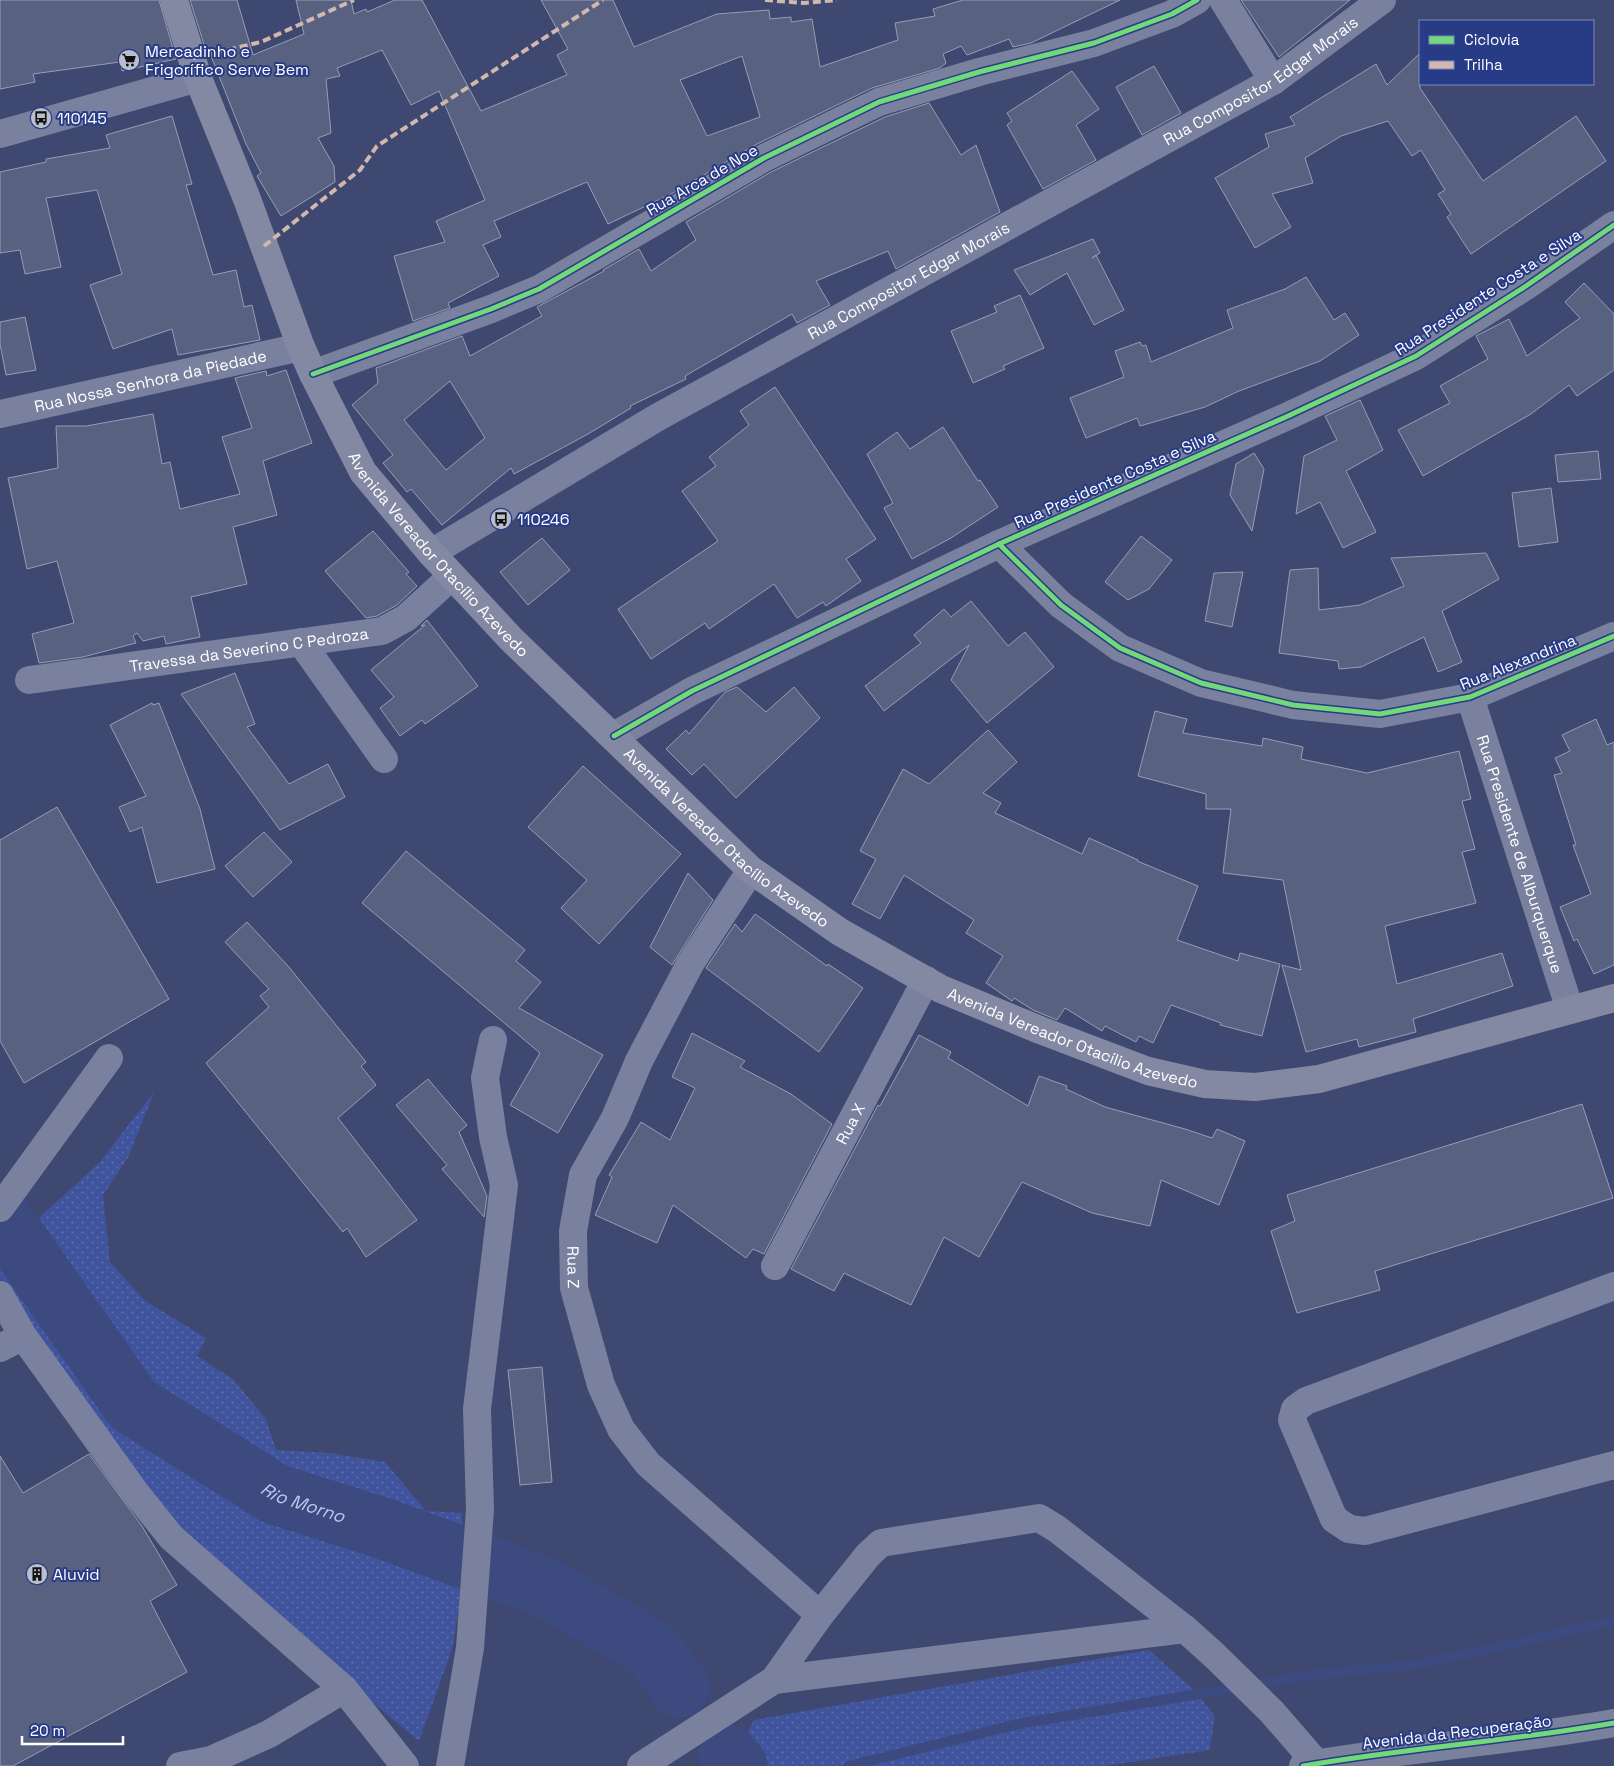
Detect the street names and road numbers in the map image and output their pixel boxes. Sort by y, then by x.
street label: Rua Compositor Edgar Morais [1159,11,1362,150]
street label: Rua Arca de Noe [642,140,762,220]
street label: Rua Compositor Edgar Morais [804,217,1013,344]
street label: Rua Presidente Costa e Silva [1391,224,1585,360]
street label: Rua Nossa Senhora da Piedade [32,344,269,417]
street label: Rua Presidente Costa e Silva [1011,425,1219,533]
street label: Avenida Vereador Otacílio Azevedo [344,448,534,661]
street label: Travessa da Severino C Pedroza [128,622,370,676]
street label: Rua Alexandrina [1457,629,1579,695]
street label: Rua Presidente de Alburquerque [1472,732,1568,976]
street label: Avenida Vereador Otacílio Azevedo [620,743,833,932]
street label: Avenida Vereador Otacílio Azevedo [945,982,1200,1093]
street label: Rua X [831,1100,870,1148]
street label: Rua Z [563,1246,585,1289]
street label: Avenida da Recuperação [1361,1710,1553,1754]

